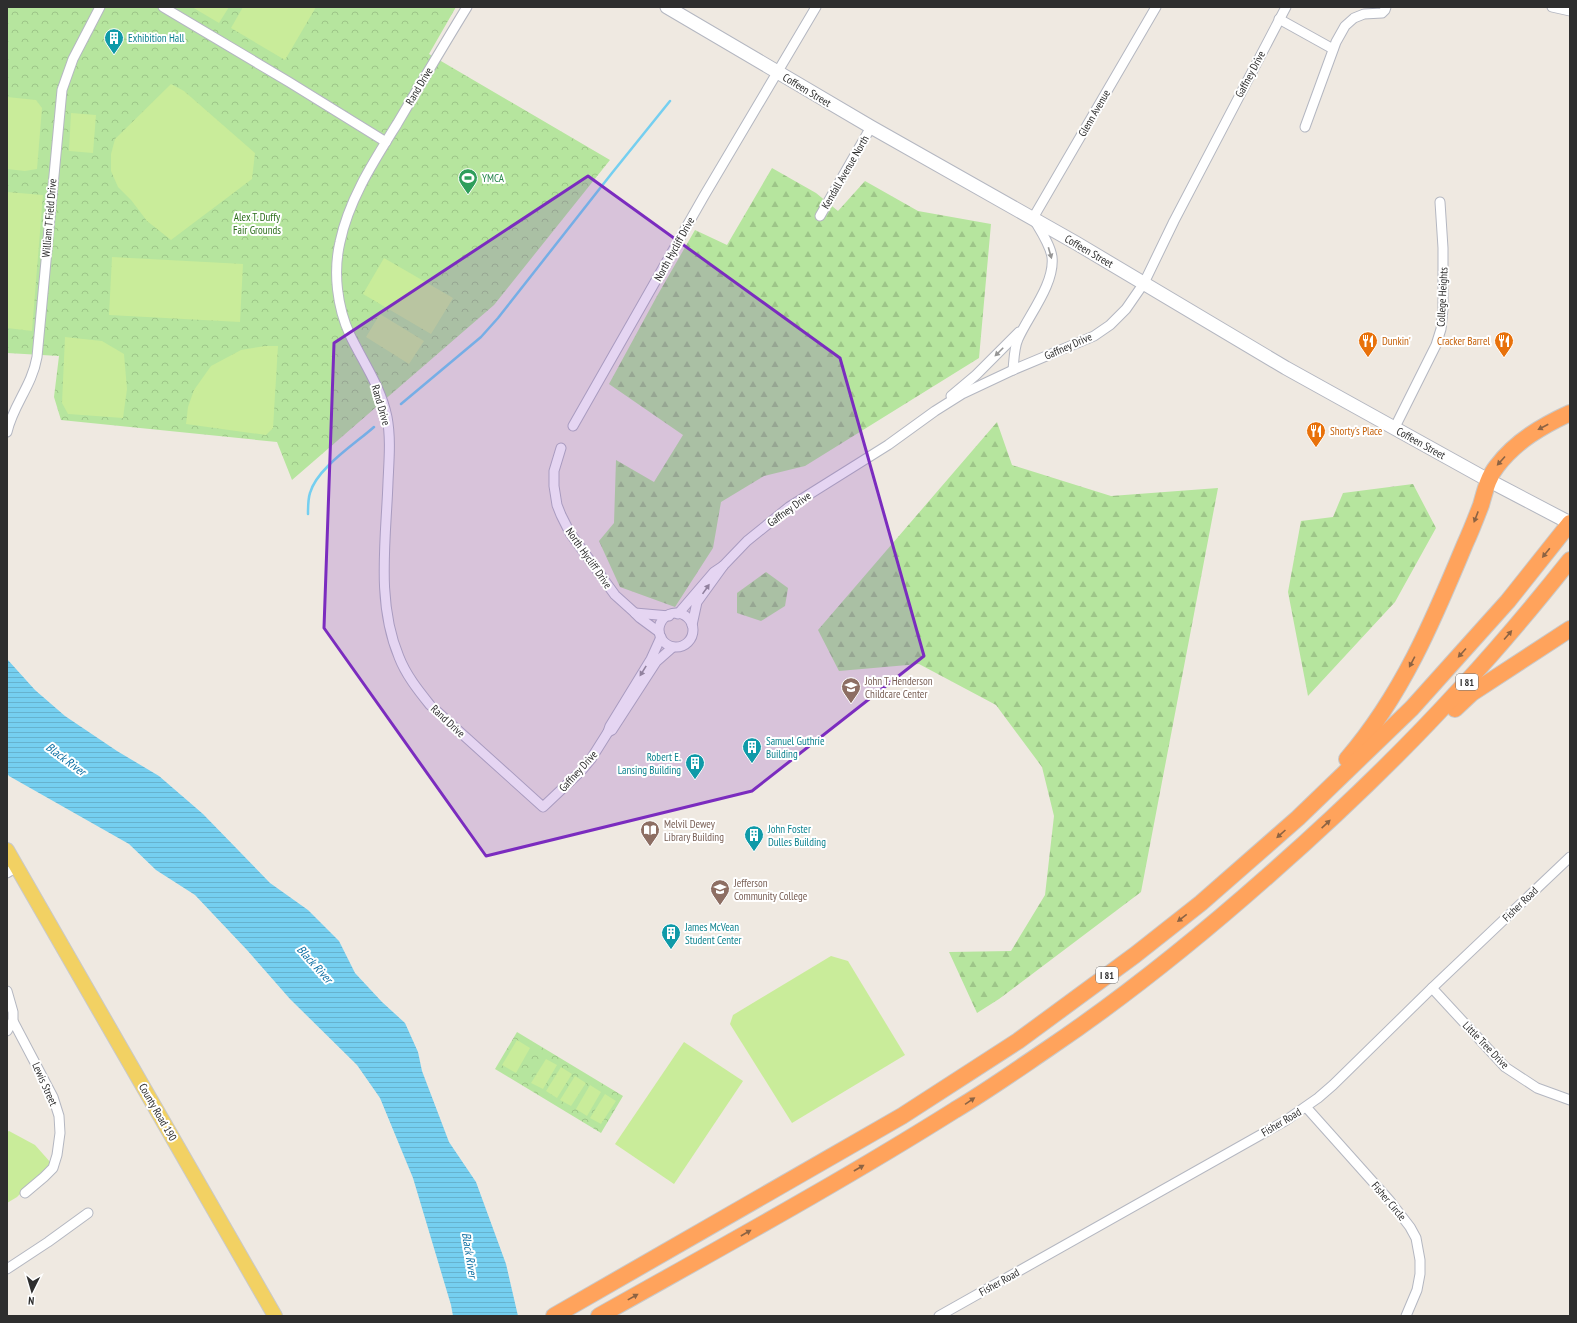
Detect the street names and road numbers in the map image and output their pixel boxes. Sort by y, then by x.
street label: Gaffney Drive [1232,48,1268,100]
street label: Rand Drive [402,64,436,107]
street label: Coffeen Street [780,70,834,110]
street label: Glenn Avenue [1075,87,1113,139]
street label: Kendall Avenue North [818,133,872,211]
street label: William T Field Drive [39,178,59,258]
street label: North Hycliff Drive [651,214,698,283]
street label: Coffeen Street [1062,231,1116,271]
street label: College Heights [1433,266,1451,327]
street label: Gaffney Drive [1042,329,1094,363]
street label: Rand Drive [369,383,394,427]
street label: Coffeen Street [1394,424,1448,462]
street label: Gaffney Drive [764,488,814,530]
street label: North Hycliff Drive [563,525,615,591]
road number: I 81 [1456,674,1478,690]
street label: Rand Drive [428,702,468,741]
street label: Gaffney Drive [556,747,600,795]
street label: Fisher Road [1499,883,1541,924]
road number: I 81 [1096,967,1118,983]
street label: Little Tree Drive [1460,1018,1512,1072]
street label: Lewis Street [29,1060,61,1108]
street label: County Road 190 [136,1081,180,1143]
street label: Fisher Road [1258,1105,1304,1139]
street label: Fisher Circle [1369,1179,1410,1224]
street label: Fisher Road [976,1265,1022,1299]

